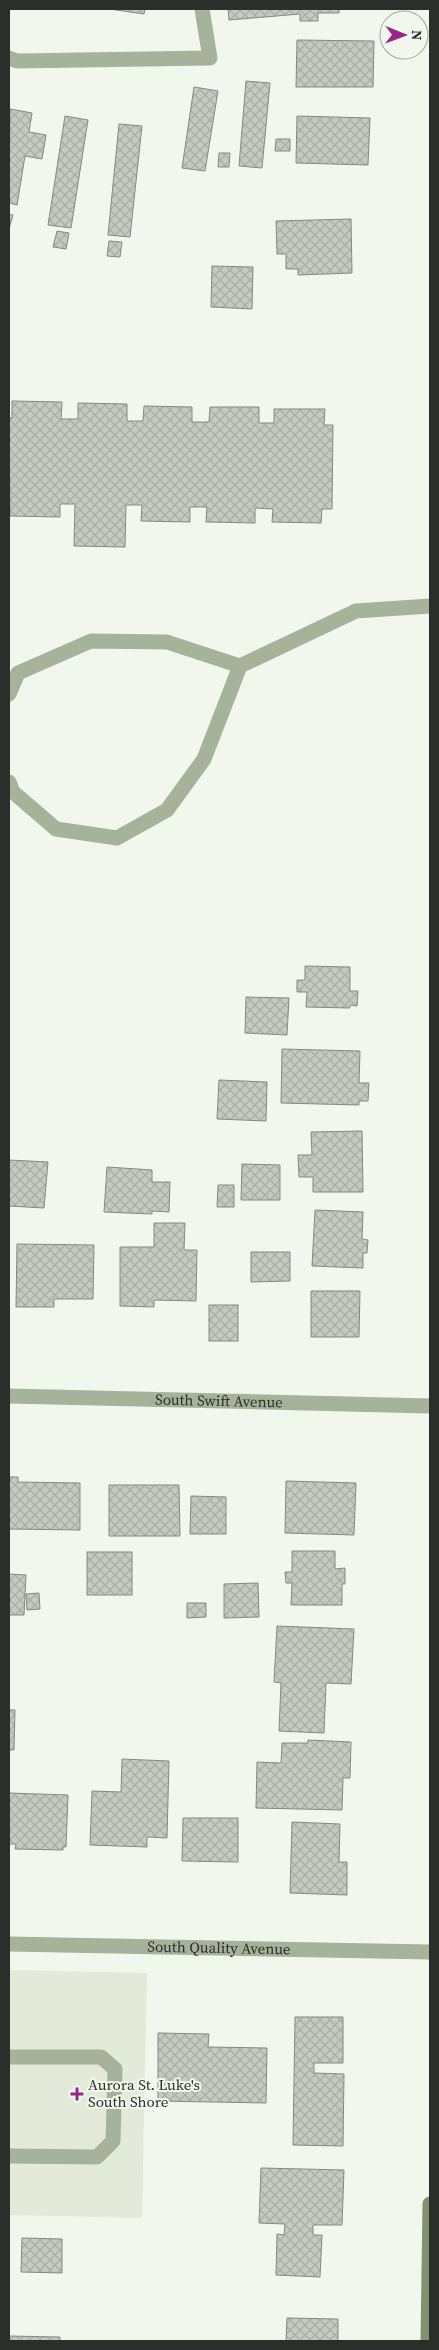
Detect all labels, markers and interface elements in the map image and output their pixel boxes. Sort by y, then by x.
north arrow [379,10,429,60]
text: N [407,30,427,41]
street label: South Swift Avenue [155,1388,283,1413]
street label: South Quality Avenue [147,1936,291,1959]
place label: Aurora St. Luke's South Shore [88,2074,200,2112]
marker: Aurora St. Luke's South Shore [70,2087,84,2101]

